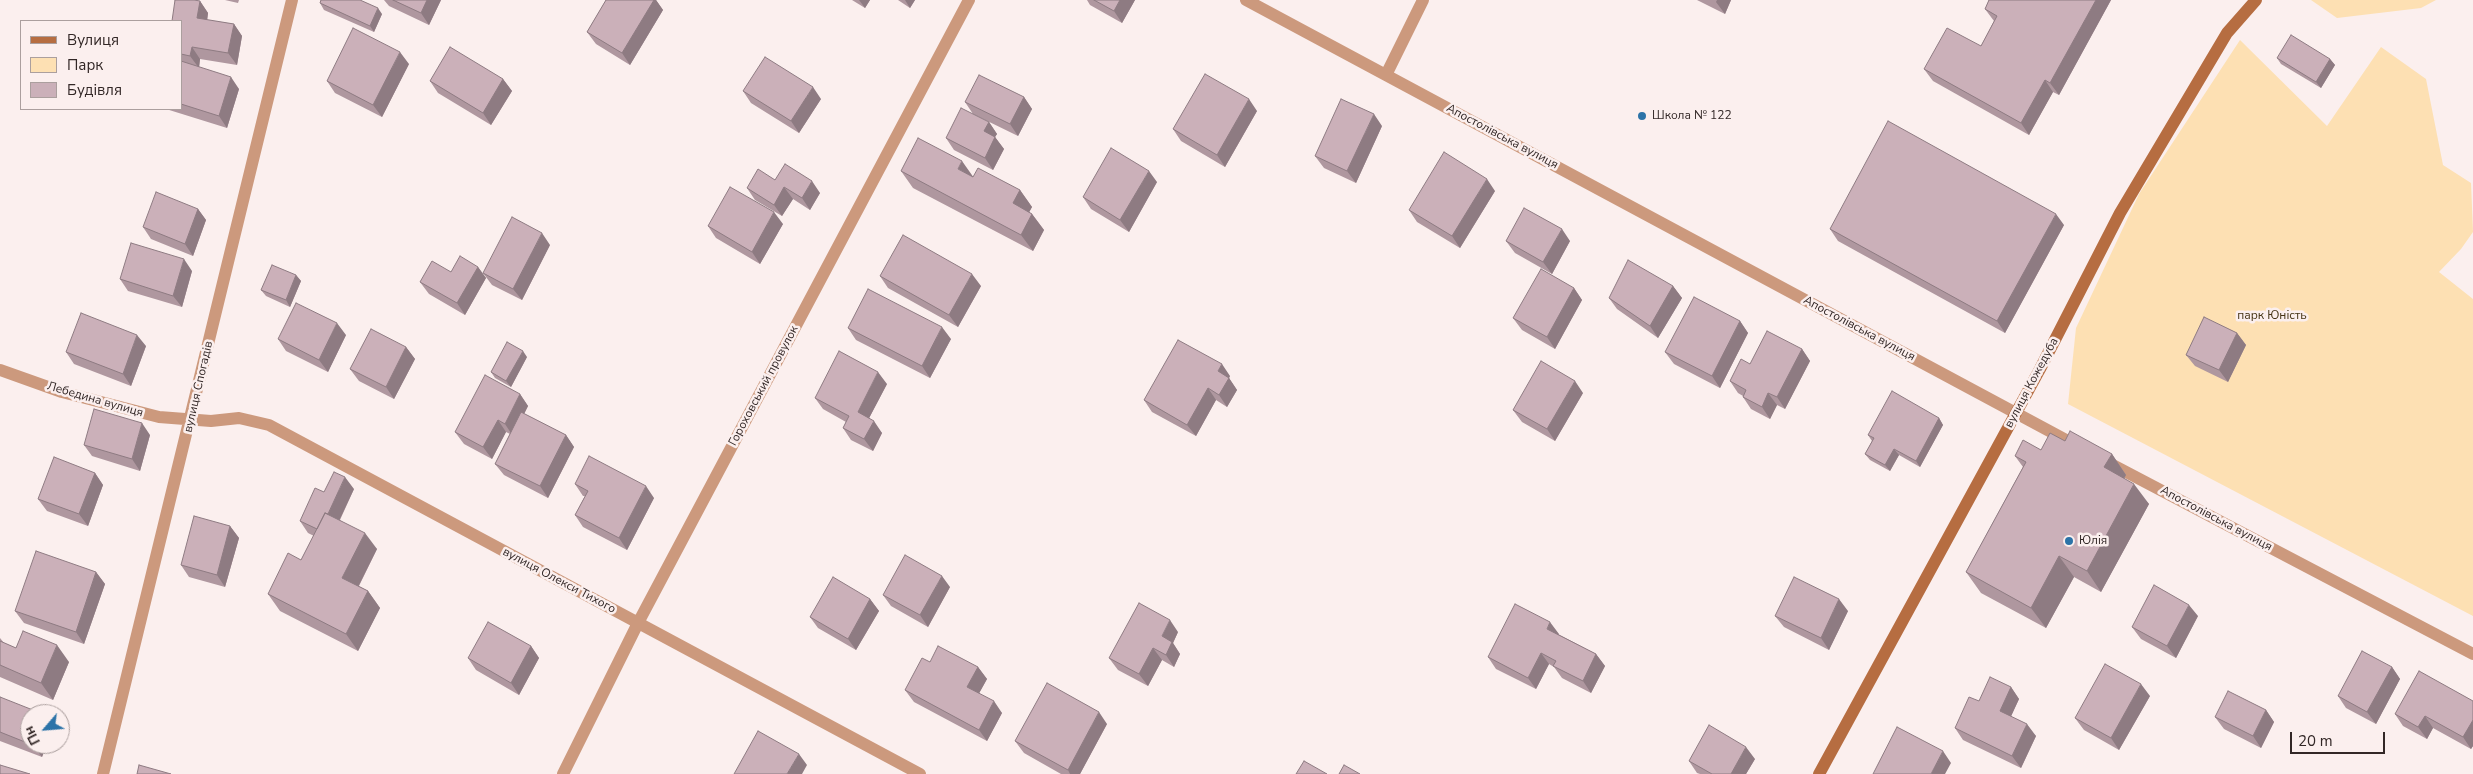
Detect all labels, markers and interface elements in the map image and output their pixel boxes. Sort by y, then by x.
legend [20,20,182,110]
text: Вулиця [67,30,119,50]
text: Парк [67,55,103,75]
text: Будівля [67,80,122,100]
street label: Апостолівська вулиця [1444,101,1560,173]
place label: Школа № 122 [1652,109,1732,123]
marker: Школа № 122 [1636,110,1648,122]
street label: Апостолівська вулиця [1801,293,1917,365]
park label: парк Юність [2237,309,2307,323]
street label: Гороховський провулок [726,323,802,449]
street label: вулиця Кожедуба [2002,335,2062,431]
street label: вулиця Спогадів [181,340,217,434]
street label: Лебедина вулиця [45,379,145,421]
street label: Апостолівська вулиця [2158,483,2274,555]
place label: Юлія [2079,534,2107,548]
marker: Юлія [2063,535,2075,547]
street label: вулиця Олекси Тихого [500,545,618,617]
north arrow [20,704,70,754]
scale bar [2293,722,2388,754]
text: Пн [19,723,45,748]
text: 20 m [2298,731,2333,751]

